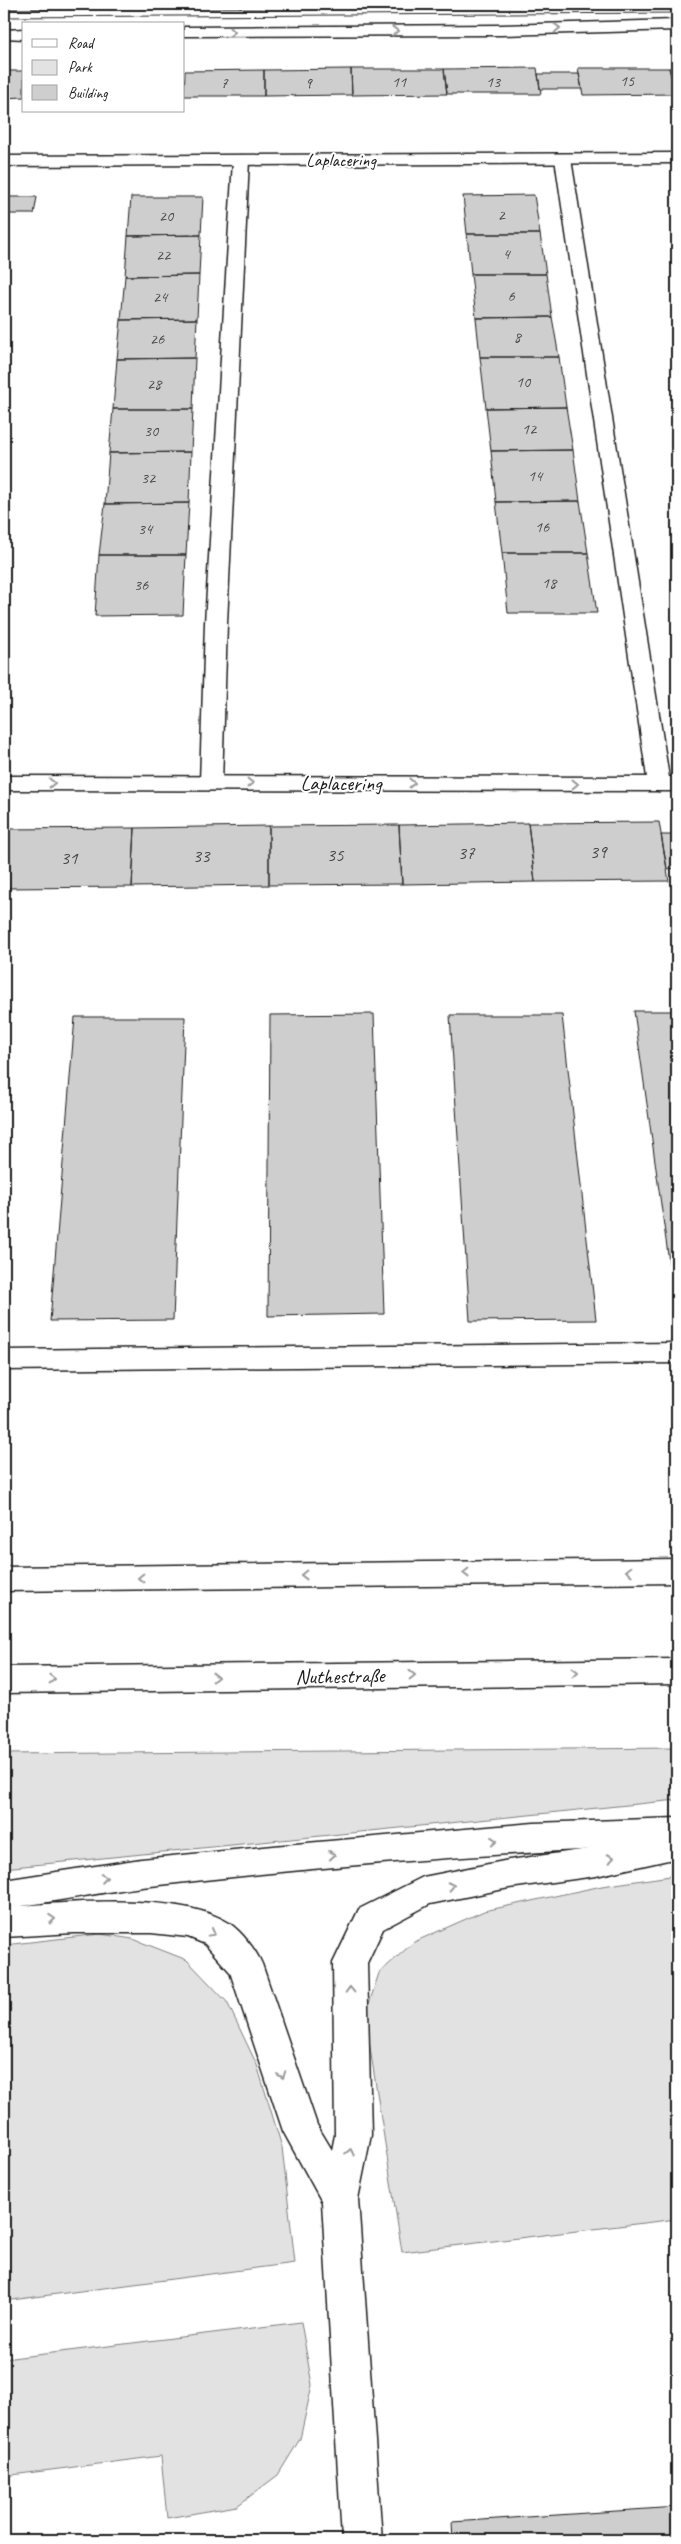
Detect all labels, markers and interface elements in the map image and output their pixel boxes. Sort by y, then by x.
legend [22,22,185,112]
one-way arrow [554,23,562,33]
one-way arrow [392,26,399,36]
one-way arrow [229,27,237,37]
text: Road [68,34,95,53]
text: Park [68,58,93,77]
house number: 15 [620,71,635,91]
house number: 11 [392,72,407,92]
house number: 13 [486,72,502,92]
house number: 7 [220,73,228,93]
house number: 9 [304,73,313,93]
text: Building [68,84,108,103]
street label: Laplacering [306,149,377,171]
house number: 2 [497,205,506,225]
house number: 20 [159,206,175,226]
house number: 4 [502,244,511,264]
house number: 22 [156,245,172,265]
house number: 6 [507,286,515,306]
house number: 24 [153,287,169,307]
house number: 8 [513,327,522,347]
house number: 26 [150,329,165,349]
house number: 10 [516,372,532,392]
house number: 28 [147,374,163,394]
house number: 12 [522,419,538,439]
house number: 30 [144,421,160,441]
house number: 14 [528,466,544,486]
house number: 32 [141,468,157,488]
house number: 16 [535,517,550,537]
house number: 34 [138,519,154,539]
house number: 18 [542,573,558,593]
house number: 36 [134,575,149,595]
street label: Laplacering [300,770,383,796]
one-way arrow [49,778,57,788]
one-way arrow [246,778,254,788]
one-way arrow [409,778,417,788]
one-way arrow [572,779,579,789]
house number: 39 [589,840,608,864]
house number: 37 [457,841,476,865]
house number: 35 [326,843,345,867]
house number: 33 [192,844,211,868]
house number: 31 [60,846,79,870]
one-way arrow [624,1566,632,1576]
one-way arrow [462,1568,470,1578]
one-way arrow [299,1570,307,1581]
one-way arrow [137,1572,145,1583]
street label: Nuthestraße [295,1662,387,1690]
one-way arrow [572,1667,579,1677]
one-way arrow [409,1669,417,1680]
one-way arrow [212,1672,219,1682]
one-way arrow [49,1674,57,1685]
one-way arrow [490,1836,498,1847]
one-way arrow [329,1850,337,1861]
one-way arrow [606,1854,615,1864]
one-way arrow [99,1874,108,1884]
one-way arrow [446,1881,455,1891]
one-way arrow [49,1914,57,1925]
one-way arrow [207,1927,216,1937]
one-way arrow [345,1985,355,1993]
one-way arrow [277,2070,287,2078]
one-way arrow [344,2147,354,2156]

